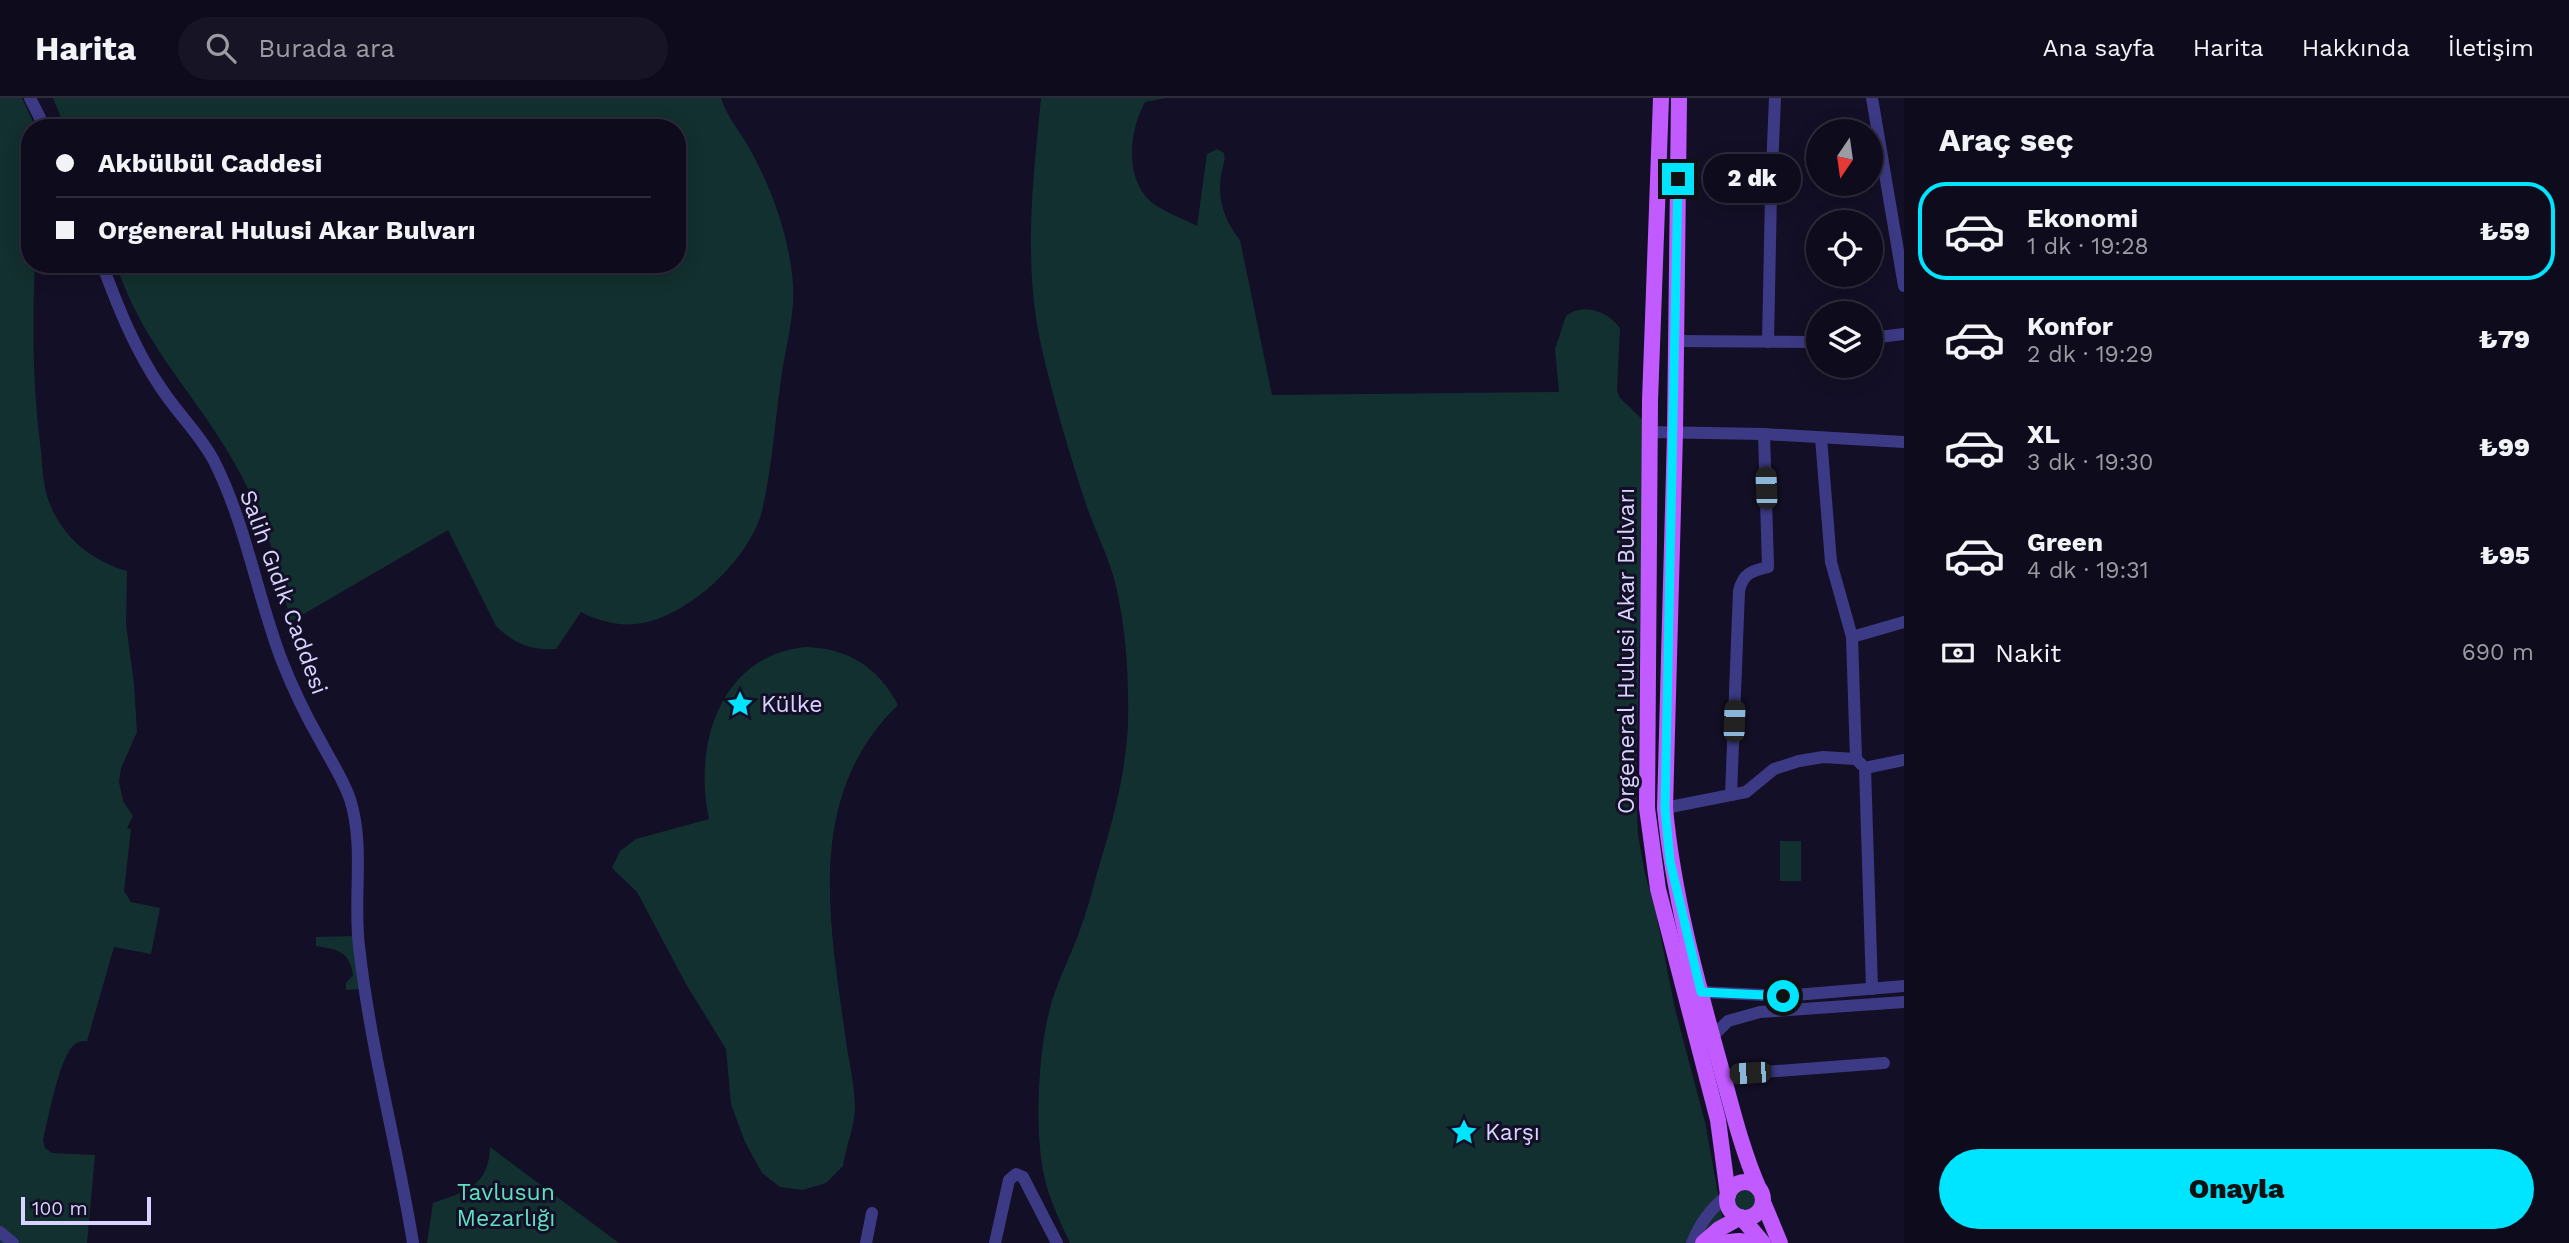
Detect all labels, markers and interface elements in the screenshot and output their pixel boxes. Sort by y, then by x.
search box [178,17,668,80]
text: Harita [35,29,136,68]
icon: search [202,29,240,67]
text: Burada ara [258,33,395,63]
text: Ana sayfa [2043,34,2155,62]
text: Harita [2193,34,2264,62]
text: Hakkında [2302,34,2410,62]
text: İletişim [2448,34,2534,62]
north arrow [1806,119,1883,196]
map controls [1806,119,1883,378]
text: Araç seç [1939,121,2074,159]
text: Akbülbül Caddesi [98,148,322,178]
callout: 2 dk [1702,154,1800,204]
route end [1662,163,1694,195]
text: 2 dk [1727,165,1777,192]
icon: car [1943,200,2006,263]
text: Ekonomi [2027,203,2138,233]
button: locate [1806,210,1883,287]
text: Orgeneral Hulusi Akar Bulvarı [98,215,476,245]
text: ₺59 [2480,216,2530,246]
text: 1 dk · 19:28 [2027,233,2149,260]
button: layers [1806,301,1883,378]
icon: car [1943,308,2006,371]
text: Konfor [2027,311,2113,341]
text: ₺79 [2479,324,2530,354]
text: 2 dk · 19:29 [2027,341,2153,368]
icon: car [1943,416,2006,479]
text: XL [2027,419,2060,449]
text: ₺99 [2479,432,2530,462]
text: 3 dk · 19:30 [2027,449,2153,476]
car [1755,467,1778,509]
street label: Salih Gıdık Caddesi [234,486,333,698]
street label: Orgeneral Hulusi Akar Bulvarı [1613,488,1640,814]
icon: car [1943,524,2006,587]
text: Green [2027,527,2103,557]
text: ₺95 [2480,540,2530,570]
text: 4 dk · 19:31 [2027,557,2149,584]
icon: cash [1939,634,1977,672]
text: Nakit [1995,638,2061,668]
text: 690 m [2462,639,2534,666]
place icon: Külke [725,689,755,719]
place label: Külke [761,691,823,718]
car [1723,700,1746,742]
route start [1767,980,1799,1012]
car [1729,1061,1772,1085]
place icon: Karşı [1449,1117,1479,1147]
place label: Karşı [1485,1119,1540,1146]
button: Onayla [1939,1149,2534,1229]
park label: Tavlusun Mezarlığı [457,1179,555,1232]
scale bar [21,1194,150,1226]
text: 100 m [32,1197,88,1220]

